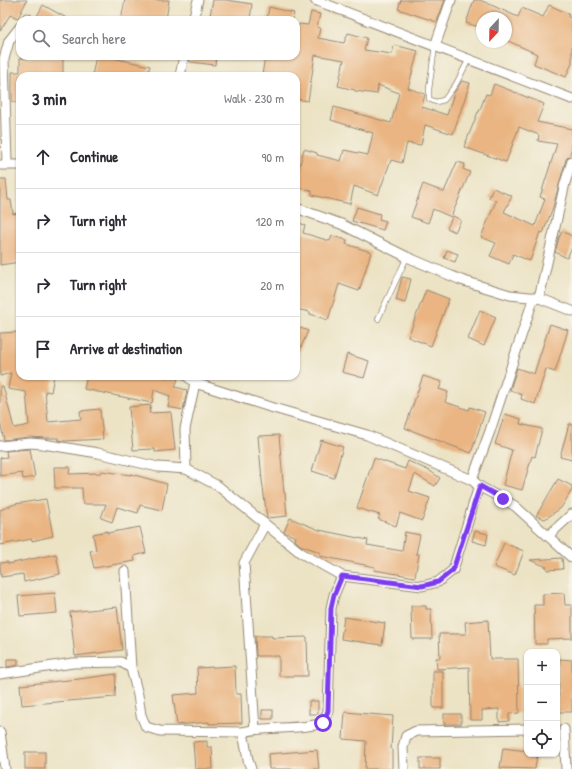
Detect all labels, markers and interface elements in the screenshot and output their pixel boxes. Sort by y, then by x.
north arrow [476,12,512,48]
search box [16,16,300,60]
icon: search [30,27,52,49]
text: Search here [62,28,126,49]
text: 3 min [32,87,67,110]
text: Walk · 230 m [224,89,284,107]
icon: ahead [32,146,54,168]
text: Continue [70,146,118,167]
text: 90 m [262,148,284,166]
icon: right [32,210,54,232]
text: Turn right [70,210,126,231]
text: 120 m [256,212,284,230]
icon: right [32,274,54,296]
text: Turn right [70,274,126,295]
text: 20 m [260,276,284,294]
icon: arrive [32,338,54,360]
text: Arrive at destination [70,338,182,359]
route end [494,490,512,508]
map controls [524,649,560,757]
button: + [524,649,560,685]
button: − [524,685,560,721]
route start [314,714,332,732]
button: locate [524,721,560,757]

